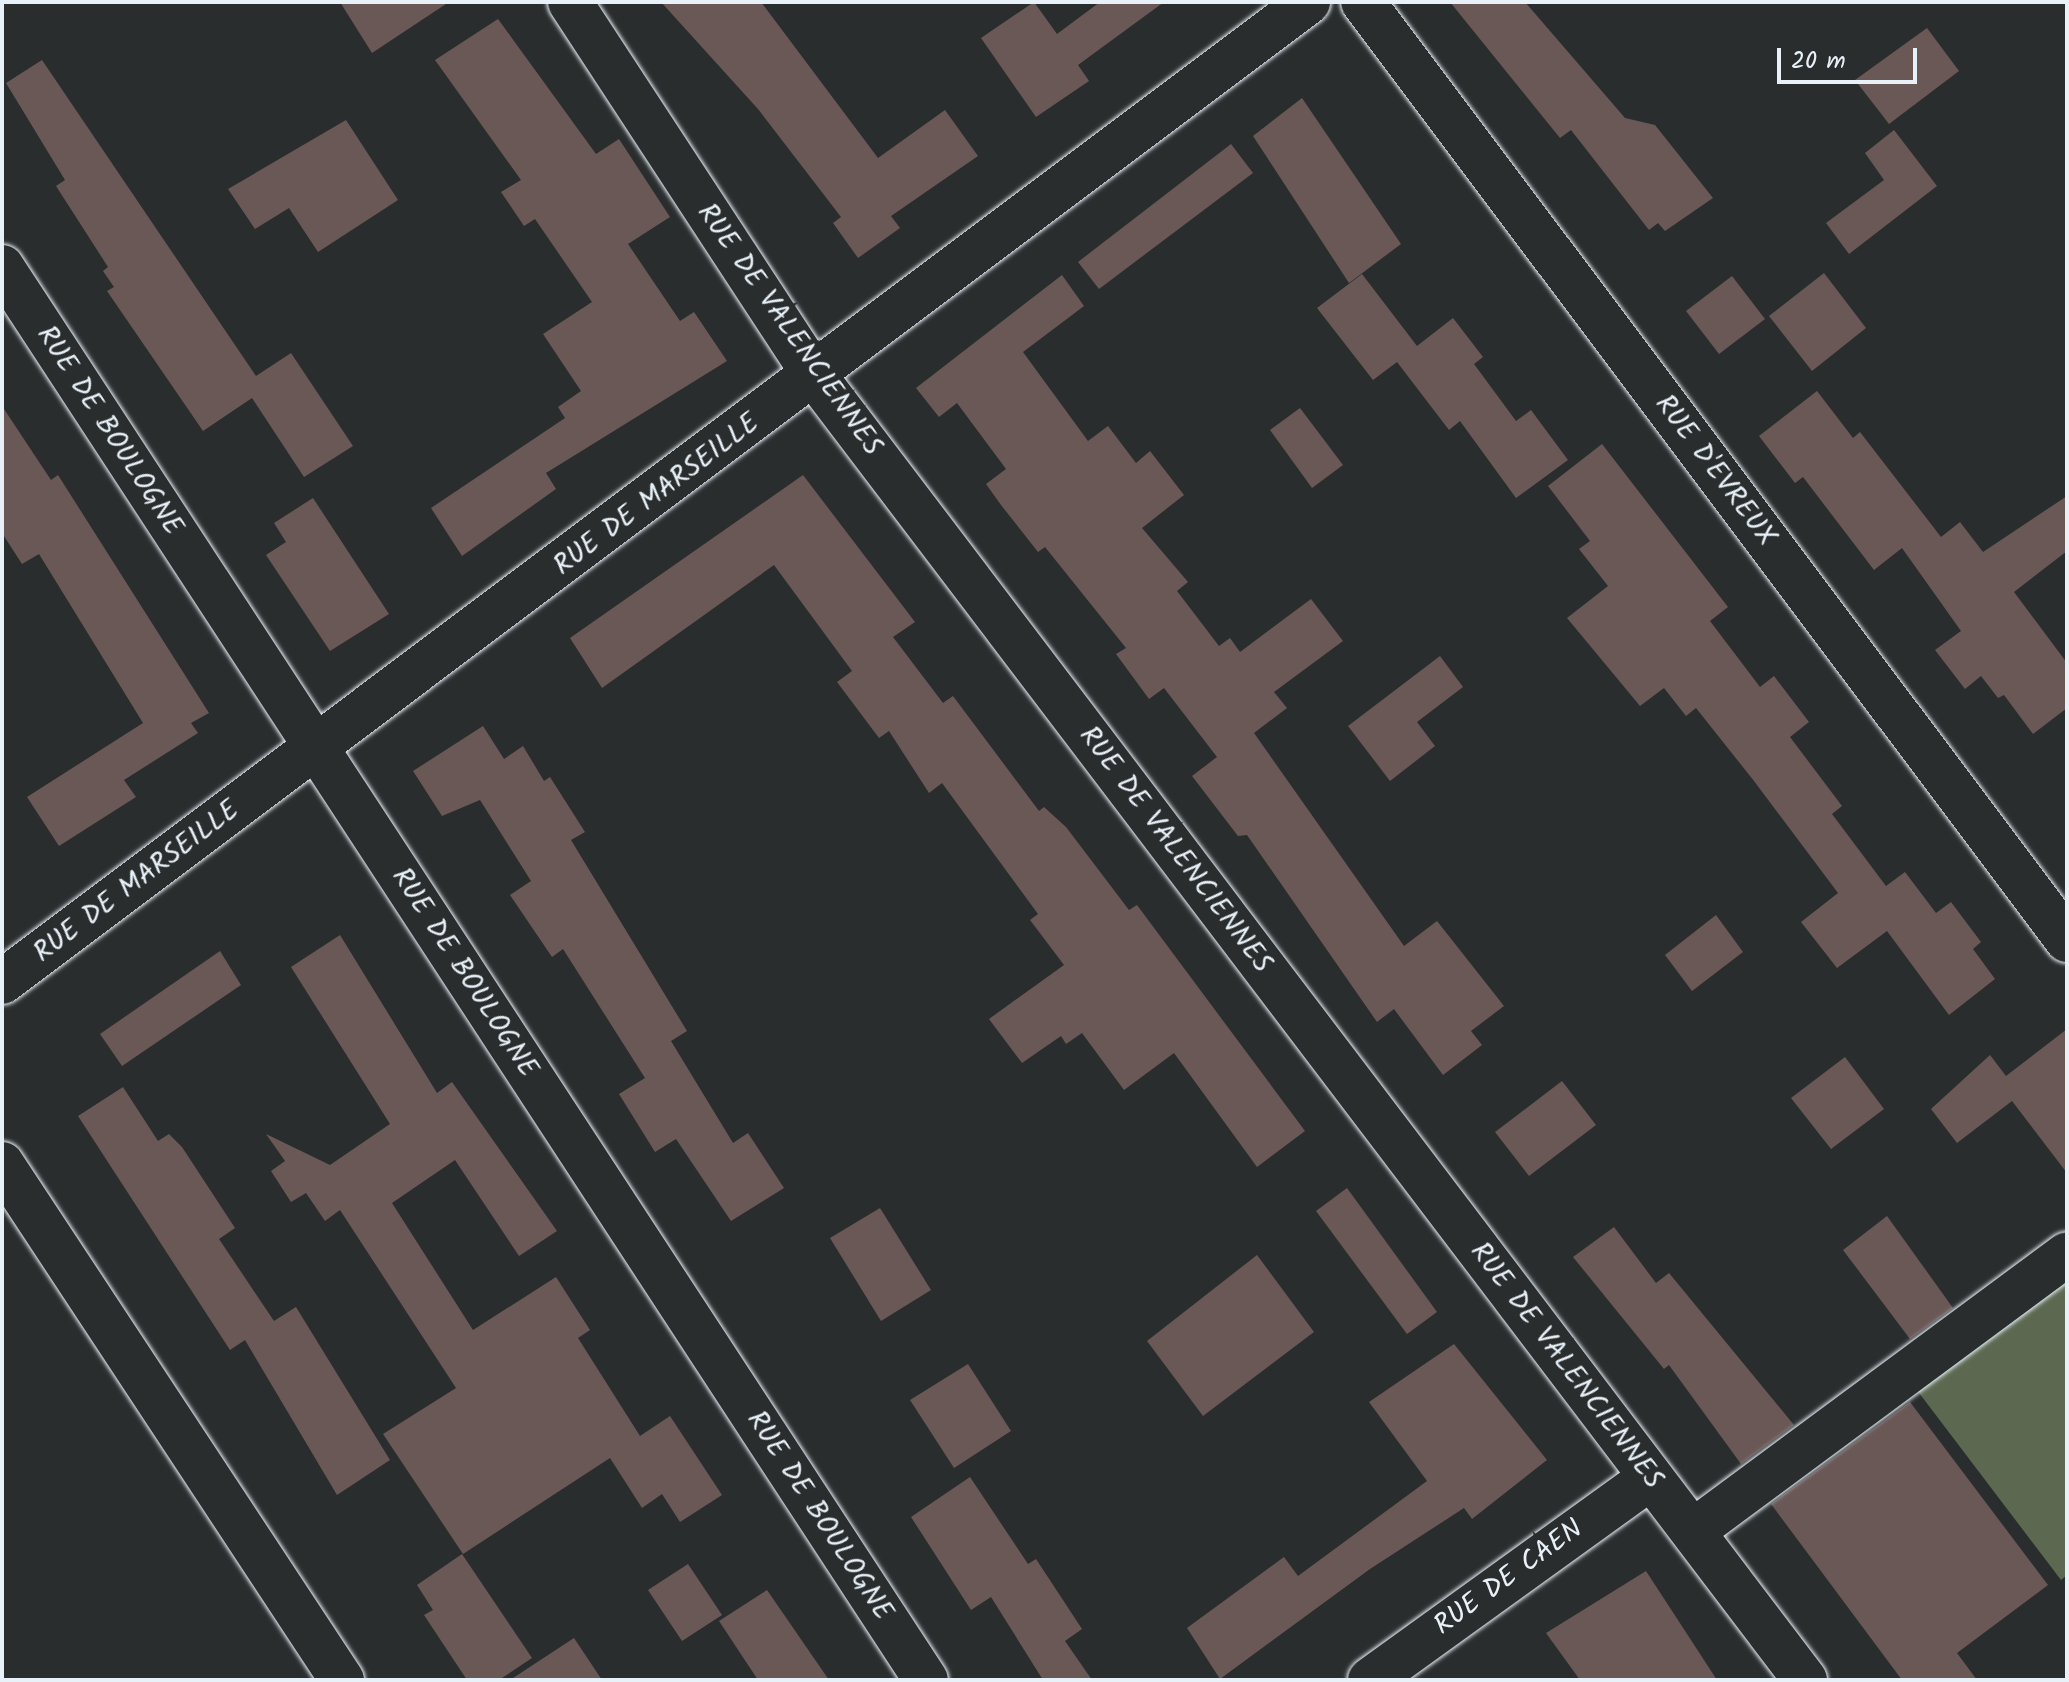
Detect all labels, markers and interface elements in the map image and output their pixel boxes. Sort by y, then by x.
scale bar [1781,32,1921,82]
text: 20 m [1791,42,1846,81]
street label: RUE DE VALENCIENNES [689,198,889,462]
street label: RUE DE BOULOGNE [29,320,189,542]
street label: RUE D'EVREUX [1647,389,1783,553]
street label: RUE DE MARSEILLE [548,407,766,583]
street label: RUE DE VALENCIENNES [1071,720,1279,980]
street label: RUE DE MARSEILLE [28,794,246,970]
street label: RUE DE BOULOGNE [384,862,544,1084]
street label: RUE DE VALENCIENNES [1462,1236,1670,1496]
street label: RUE DE BOULOGNE [739,1405,899,1627]
street label: RUE DE CAEN [1428,1513,1590,1643]

